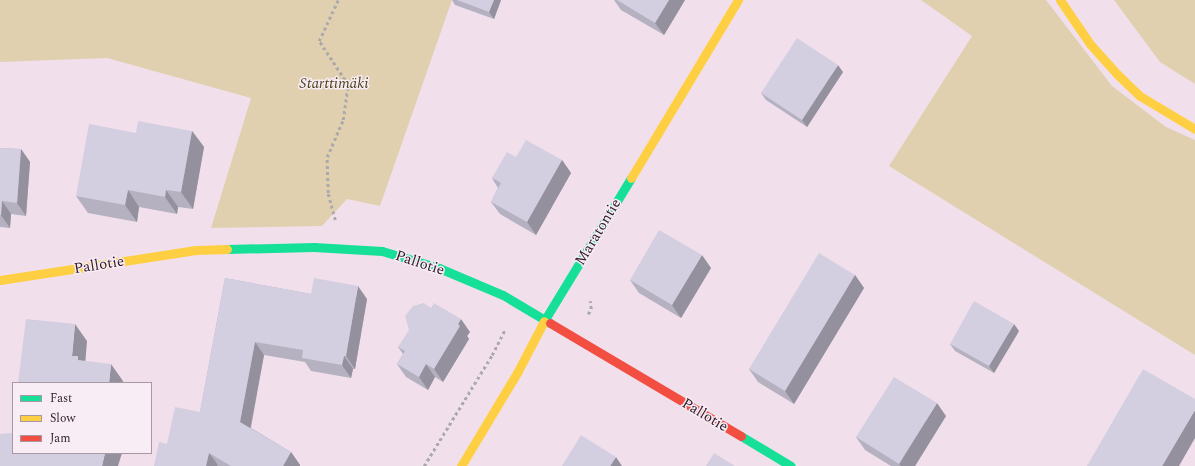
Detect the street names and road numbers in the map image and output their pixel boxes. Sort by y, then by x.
street label: Maratontie [571,195,625,269]
street label: Pallotie [393,247,447,279]
street label: Pallotie [73,252,125,278]
street label: Pallotie [679,394,731,436]

